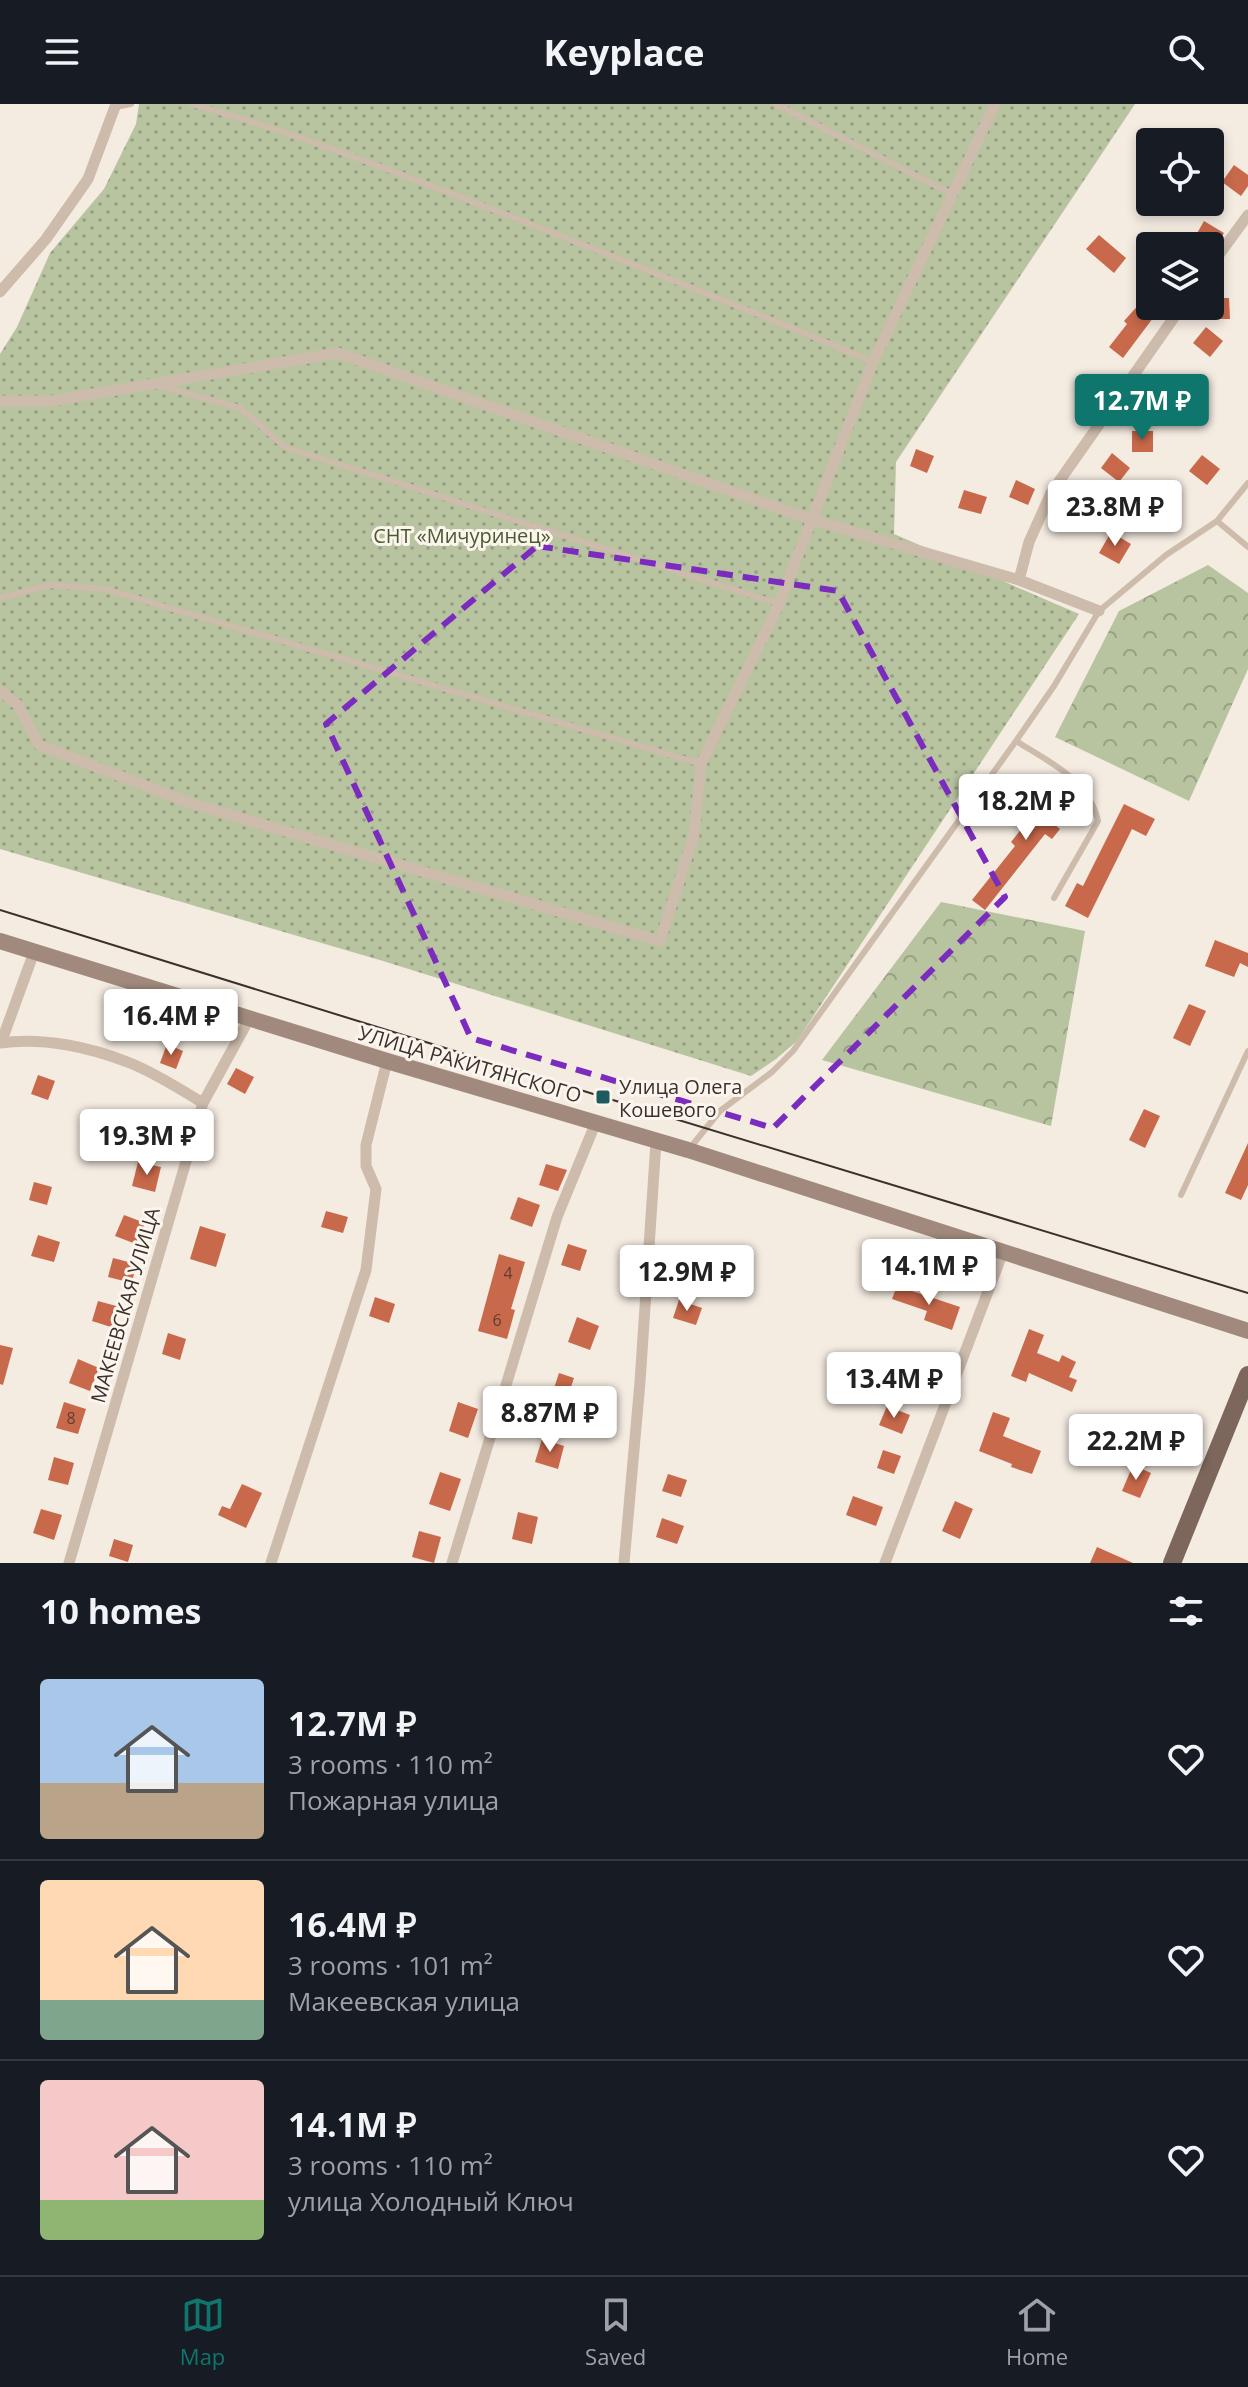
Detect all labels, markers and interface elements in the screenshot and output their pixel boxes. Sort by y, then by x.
text: Keyplace [544,28,704,77]
icon: menu [40,30,84,74]
icon: search [1164,30,1208,74]
map controls [1136,128,1224,320]
button: locate [1136,128,1224,216]
button: layers [1136,232,1224,320]
pin: 12.7M ₽ [1068,374,1216,442]
text: 12.7M ₽ [1093,382,1191,418]
pin: 23.8M ₽ [1041,480,1189,548]
text: 23.8M ₽ [1066,488,1164,524]
park label: СНТ «Мичуринец» [373,522,551,549]
pin: 18.2M ₽ [952,774,1100,842]
text: 18.2M ₽ [977,782,1075,818]
pin: 16.4M ₽ [97,989,245,1057]
text: 16.4M ₽ [122,997,220,1033]
street label: УЛИЦА РАКИТЯНСКОГО [355,1019,585,1109]
place label: Улица Олега Кошевого [619,1073,742,1123]
marker: Улица Олега Кошевого [594,1088,612,1106]
pin: 19.3M ₽ [73,1109,221,1177]
text: 19.3M ₽ [98,1117,196,1153]
street label: МАКЕЕВСКАЯ УЛИЦА [84,1204,166,1406]
pin: 14.1M ₽ [855,1239,1003,1307]
pin: 12.9M ₽ [613,1245,761,1313]
text: 14.1M ₽ [880,1247,978,1283]
text: 12.9M ₽ [638,1253,736,1289]
house number: 4 [503,1262,513,1284]
house number: 6 [492,1309,502,1331]
pin: 13.4M ₽ [820,1352,968,1420]
text: 13.4M ₽ [845,1360,943,1396]
pin: 8.87M ₽ [476,1386,624,1454]
text: 8.87M ₽ [501,1394,599,1430]
house number: 8 [66,1407,76,1429]
pin: 22.2M ₽ [1062,1414,1210,1482]
text: 22.2M ₽ [1087,1422,1185,1458]
text: 10 homes [40,1588,201,1634]
icon: filters [1164,1589,1208,1633]
text: 12.7M ₽ [288,1700,417,1746]
icon: home [104,1711,200,1807]
icon: heart [1164,1737,1208,1781]
text: 3 rooms · 110 m² [288,1746,493,1782]
text: Пожарная улица [288,1782,499,1818]
text: 16.4M ₽ [288,1901,417,1947]
icon: home [104,1912,200,2008]
icon: heart [1164,1938,1208,1982]
text: 3 rooms · 101 m² [288,1947,493,1983]
text: Макеевская улица [288,1983,520,2019]
text: 14.1M ₽ [288,2101,417,2147]
icon: home [104,2112,200,2208]
icon: heart [1164,2138,1208,2182]
text: 3 rooms · 110 m² [288,2147,493,2183]
text: улица Холодный Ключ [288,2183,574,2219]
tab: Map [180,2293,225,2371]
tab: Saved [585,2293,646,2371]
tab: Home [1006,2293,1068,2371]

